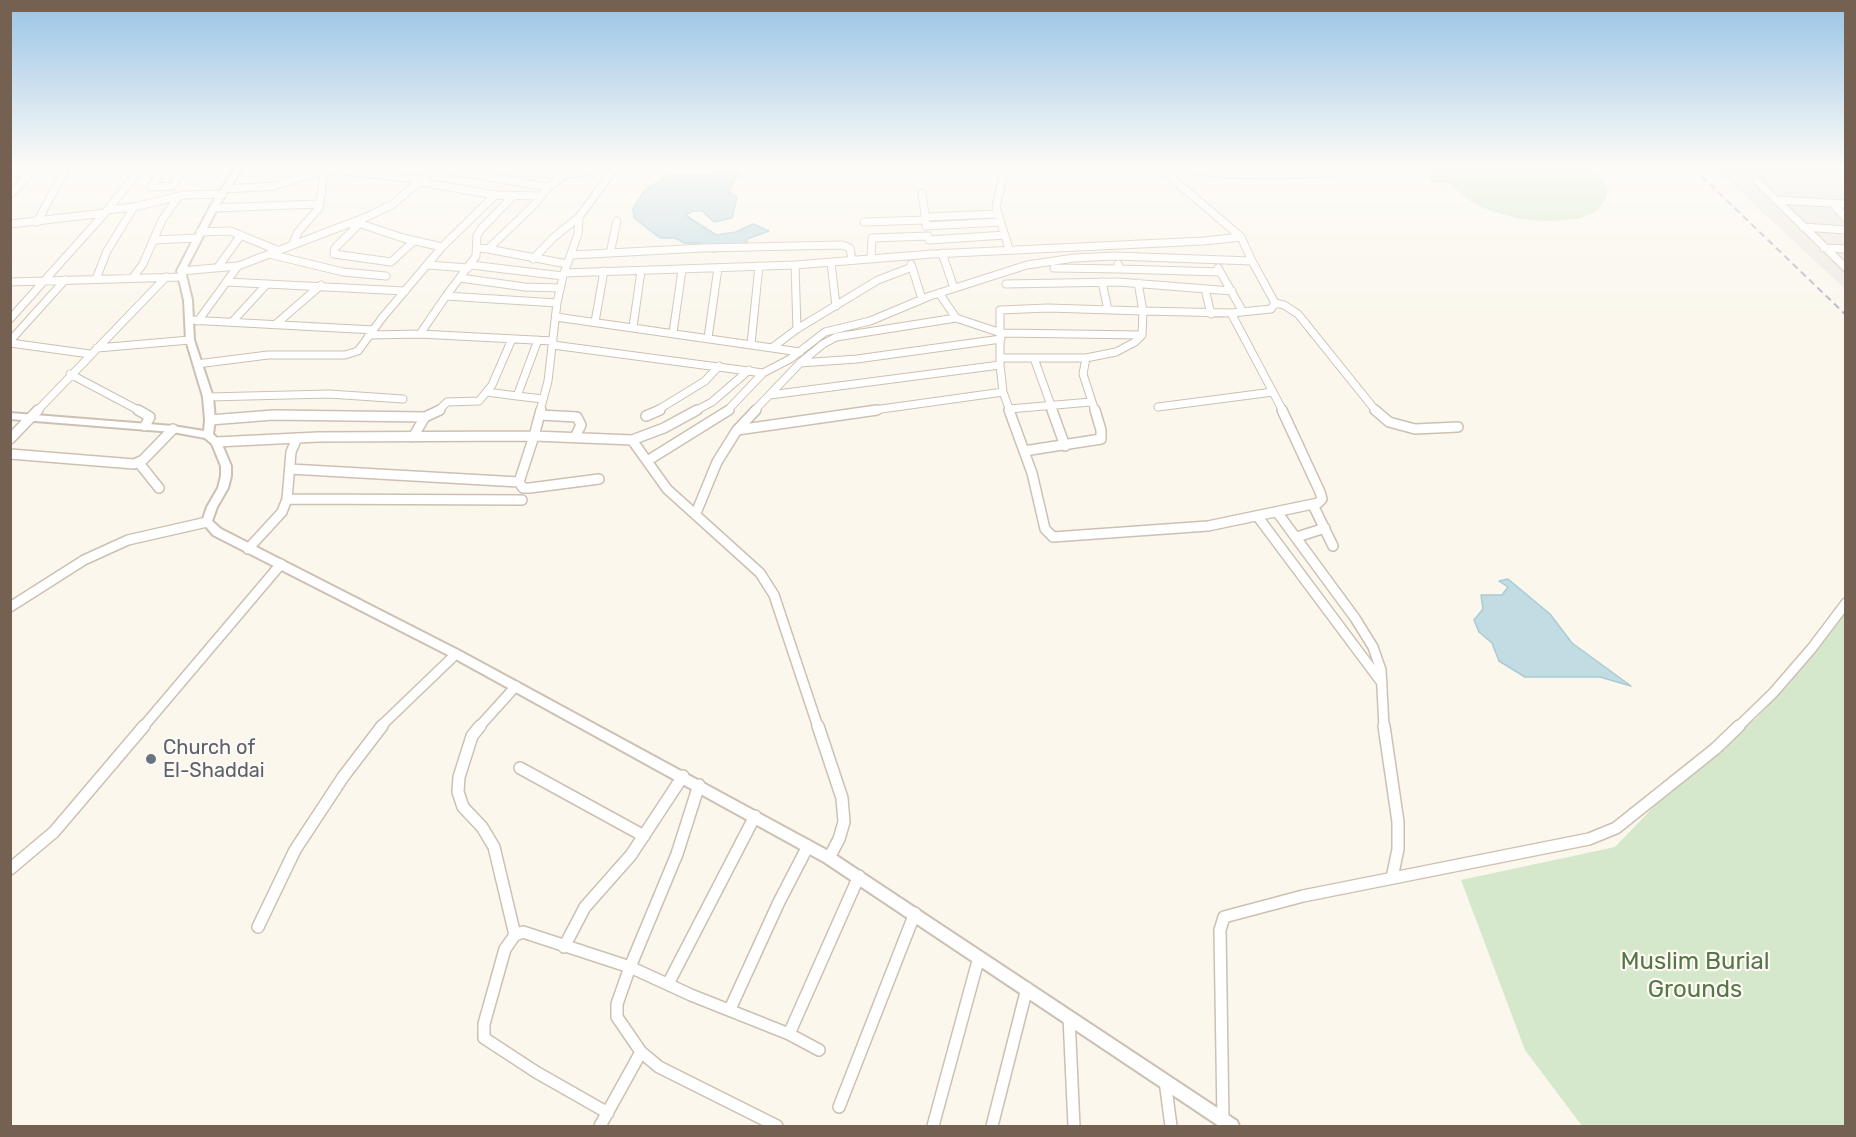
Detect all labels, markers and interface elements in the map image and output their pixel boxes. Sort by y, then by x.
place label: Church of El-Shaddai [163,736,265,783]
marker: Church of El-Shaddai [144,752,158,766]
park label: Muslim Burial Grounds [1620,948,1770,1004]

